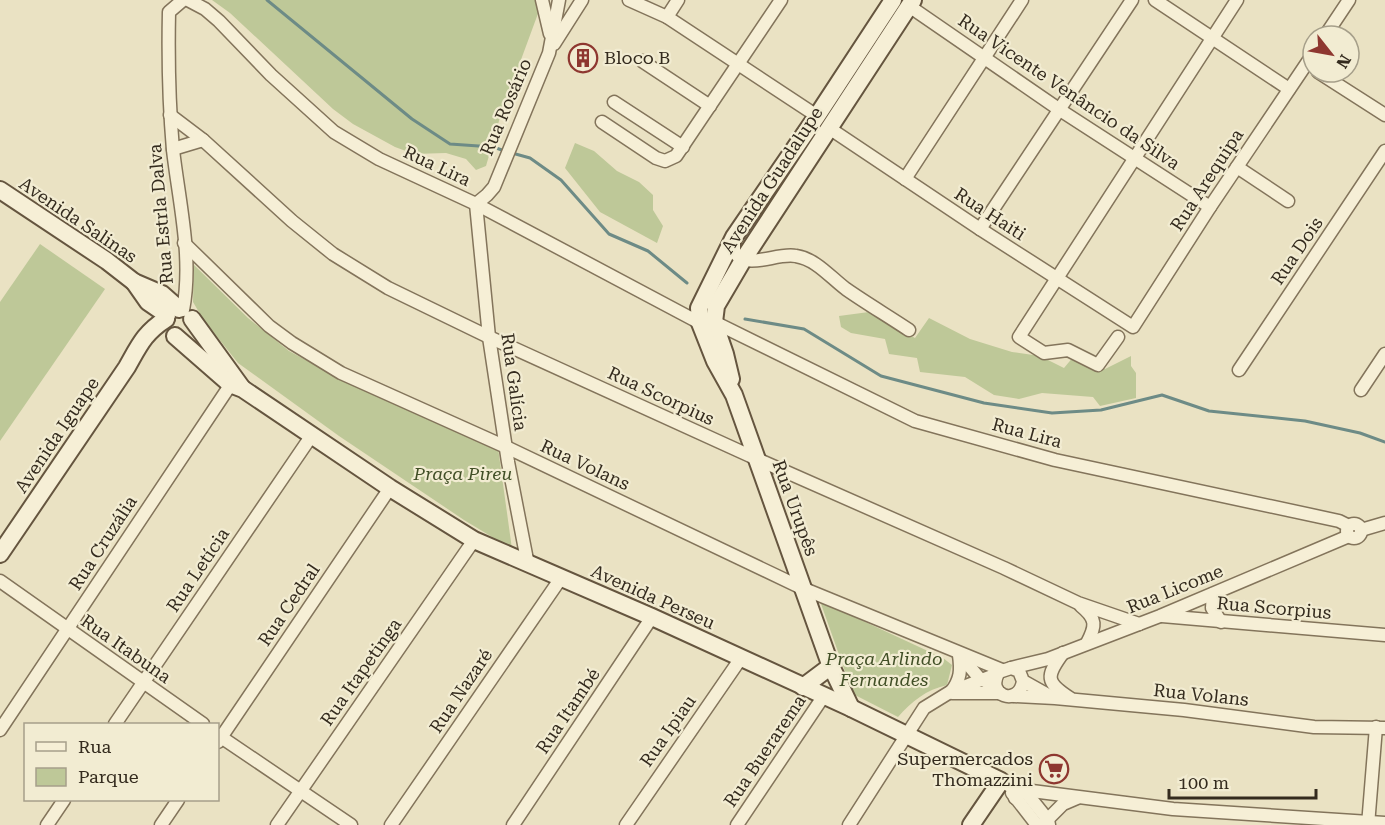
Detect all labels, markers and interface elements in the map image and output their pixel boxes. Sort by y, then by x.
street label: Rua Vicente Venâncio da Silva [955,9,1184,174]
north arrow [1301,24,1361,84]
building icon: Bloco B [567,42,599,74]
place label: Bloco B [604,47,670,68]
text: N [1332,51,1355,72]
street label: Rua Rosário [476,55,535,159]
street label: Avenida Guadalupe [716,103,827,257]
street label: Rua Arequipa [1166,125,1247,235]
street label: Rua Lira [400,141,474,190]
street label: Rua Estrla Dalva [144,143,177,285]
street label: Avenida Salinas [15,172,141,267]
street label: Rua Haiti [951,183,1030,244]
street label: Rua Dois [1266,213,1327,289]
street label: Rua Galícia [497,332,532,432]
street label: Rua Scorpius [605,362,718,429]
street label: Avenida Iguape [10,373,103,496]
street label: Rua Lira [990,413,1065,452]
street label: Rua Volans [537,435,633,494]
street label: Rua Urupês [768,457,823,559]
park label: Praça Pireu [413,463,512,484]
street label: Rua Cruzália [64,491,141,594]
street label: Rua Letícia [162,524,233,616]
street label: Rua Cedral [253,559,324,650]
street label: Avenida Perseu [588,560,718,633]
street label: Rua Licome [1124,560,1226,617]
street label: Rua Scorpius [1216,592,1332,623]
street label: Rua Itabuna [77,610,176,687]
street label: Rua Itapetinga [316,614,406,729]
street label: Rua Nazaré [425,645,496,737]
park label: Praça Arlindo Fernandes [825,648,942,690]
street label: Rua Itambé [531,664,604,757]
street label: Rua Volans [1152,679,1250,710]
street label: Rua Buerarema [719,690,810,811]
street label: Rua Ipiau [635,691,700,771]
legend [24,723,219,801]
text: Rua [78,736,111,757]
place label: Supermercados Thomazzini [897,748,1033,790]
supermarket icon: Supermercados Thomazzini [1038,753,1070,785]
scale bar [1169,762,1316,800]
text: Parque [78,766,139,787]
text: 100 m [1178,772,1229,793]

